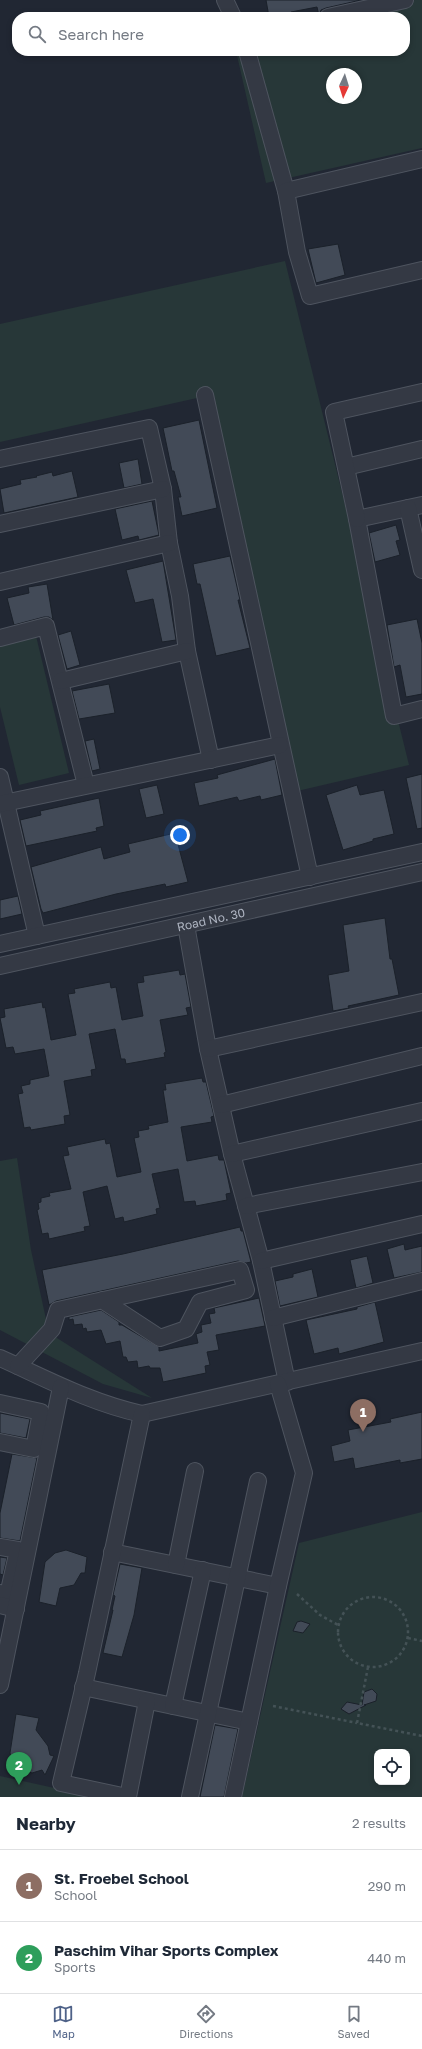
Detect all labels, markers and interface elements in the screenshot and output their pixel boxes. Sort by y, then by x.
search box [12,12,410,56]
icon: search [26,23,48,45]
text: Search here [58,25,144,43]
north arrow [326,68,362,104]
your location [170,825,190,845]
street label: Road No. 30 [175,904,246,934]
pin: 1 [350,1399,376,1432]
map controls [374,1749,410,1785]
button: locate [374,1749,410,1785]
pin: 2 [6,1752,32,1785]
text: Nearby [16,1813,76,1834]
text: 2 results [352,1815,406,1831]
text: St. Froebel School [54,1869,189,1887]
text: 1 [26,1878,32,1894]
text: 290 m [368,1878,406,1894]
text: School [54,1887,97,1903]
text: Paschim Vihar Sports Complex [54,1941,279,1959]
text: 2 [25,1950,33,1966]
text: 440 m [367,1950,406,1966]
text: Sports [54,1959,96,1975]
tab: Map [52,2003,75,2040]
tab: Directions [179,2003,233,2040]
tab: Saved [338,2003,370,2040]

